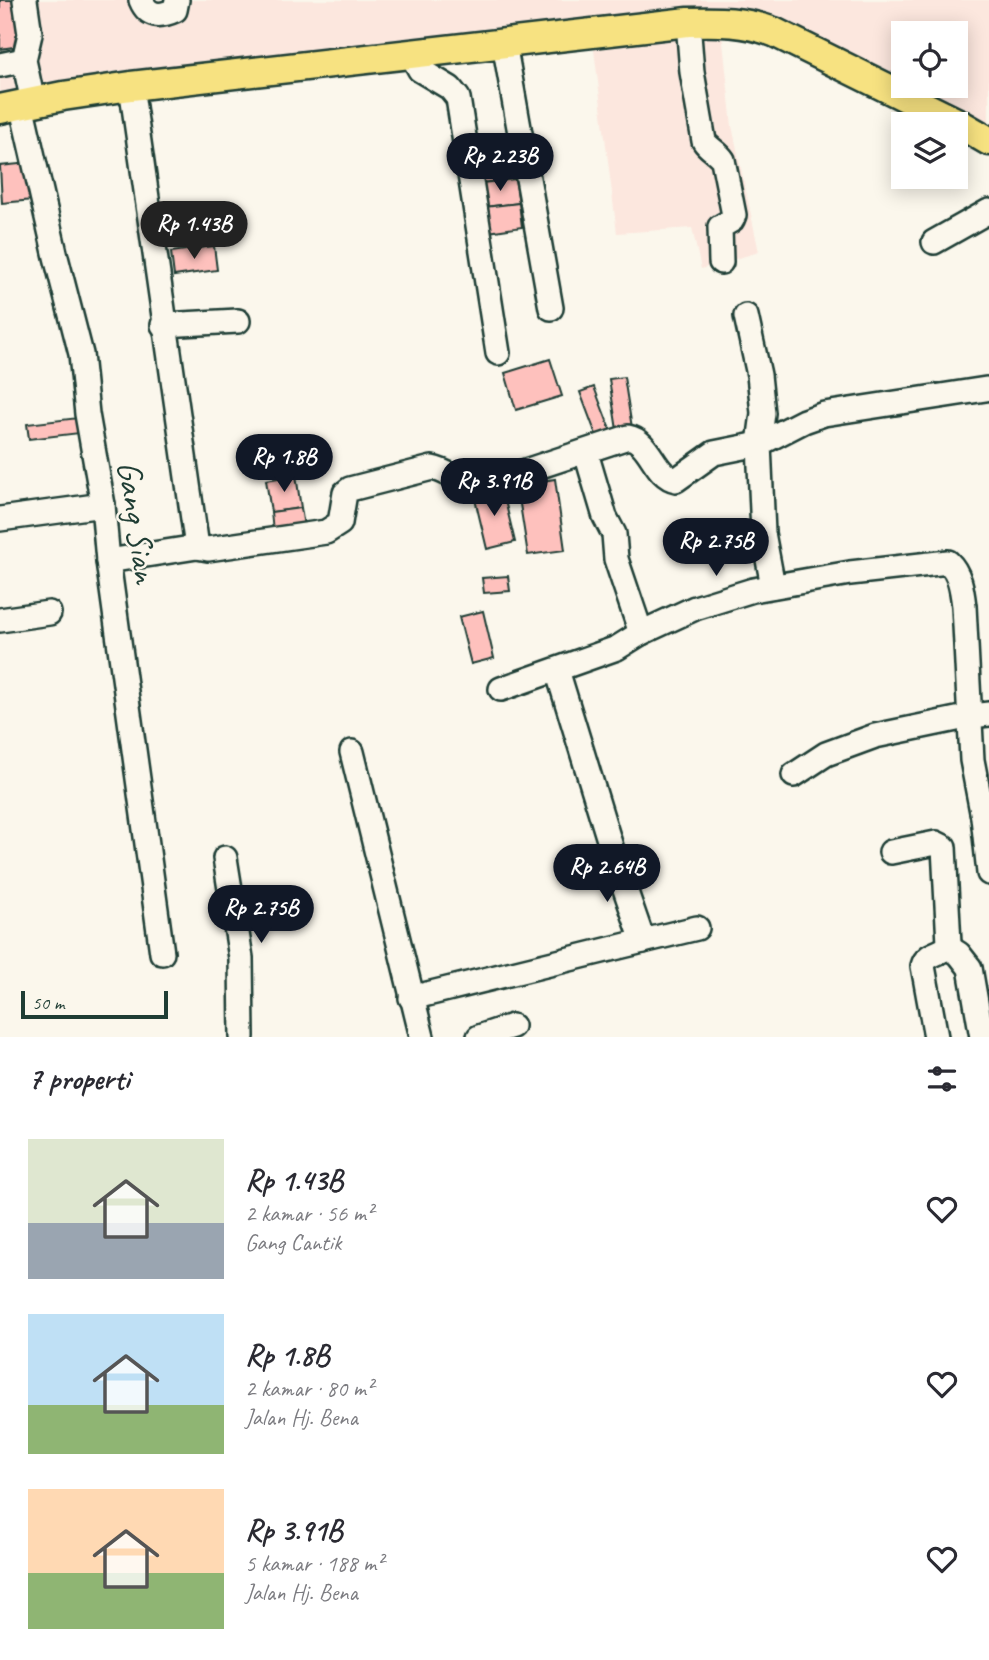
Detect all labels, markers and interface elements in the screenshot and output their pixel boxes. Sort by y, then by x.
map controls [891,21,968,189]
button: locate [891,21,968,98]
button: layers [891,112,968,189]
pin: Rp 2.23B [428,134,572,193]
text: Rp 2.23B [463,141,537,170]
pin: Rp 1.43B [122,202,266,261]
text: Rp 1.43B [157,209,231,238]
pin: Rp 1.8B [219,434,349,494]
text: Rp 1.8B [252,442,316,471]
street label: Gang Sian [107,458,169,588]
pin: Rp 3.91B [422,458,566,518]
text: Rp 3.91B [457,466,531,495]
pin: Rp 2.75B [644,518,788,578]
text: Rp 2.75B [679,526,753,555]
pin: Rp 2.64B [535,844,679,904]
text: Rp 2.64B [569,852,645,881]
pin: Rp 2.75B [189,886,333,945]
text: Rp 2.75B [224,893,298,922]
scale bar [21,988,168,1020]
text: 50 m [32,991,64,1015]
text: 7 properti [28,1060,130,1098]
icon: filters [923,1060,961,1098]
text: Rp 1.43B [245,1161,343,1199]
icon: home [84,1167,168,1251]
icon: heart [923,1190,961,1228]
text: 2 kamar · 56 m² [245,1199,373,1228]
text: Gang Cantik [245,1228,341,1257]
text: Rp 1.8B [245,1336,329,1374]
icon: home [84,1342,168,1426]
icon: heart [923,1365,961,1403]
text: 2 kamar · 80 m² [245,1374,373,1403]
text: Jalan Hj. Bena [245,1403,358,1432]
text: Rp 3.91B [245,1511,342,1549]
icon: home [84,1517,168,1601]
icon: heart [923,1540,961,1578]
text: 5 kamar · 188 m² [245,1549,383,1578]
text: Jalan Hj. Bena [245,1578,358,1607]

